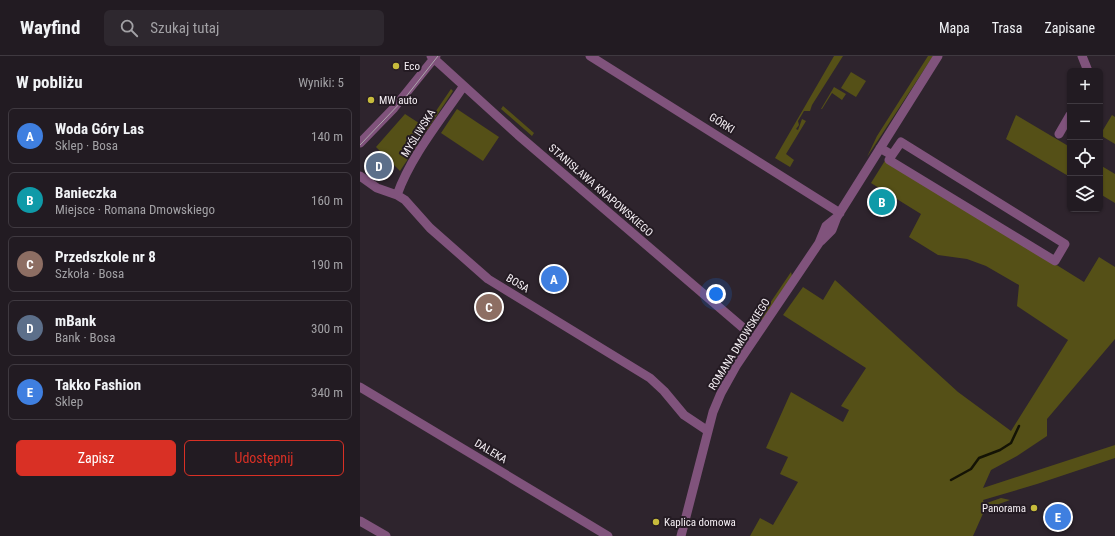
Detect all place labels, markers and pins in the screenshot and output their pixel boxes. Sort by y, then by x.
place label: Eco [404,60,420,73]
marker: Eco [391,61,401,71]
place label: MW auto [379,94,418,107]
marker: MW auto [366,95,376,105]
pin: D [366,151,392,181]
pin: B [869,187,895,217]
pin: A [541,264,567,294]
pin: C [476,292,502,322]
place label: Panorama [982,502,1026,515]
pin: E [1045,502,1071,532]
marker: Panorama [1029,503,1039,513]
place label: Kaplica domowa [664,516,736,529]
marker: Kaplica domowa [651,517,661,527]

